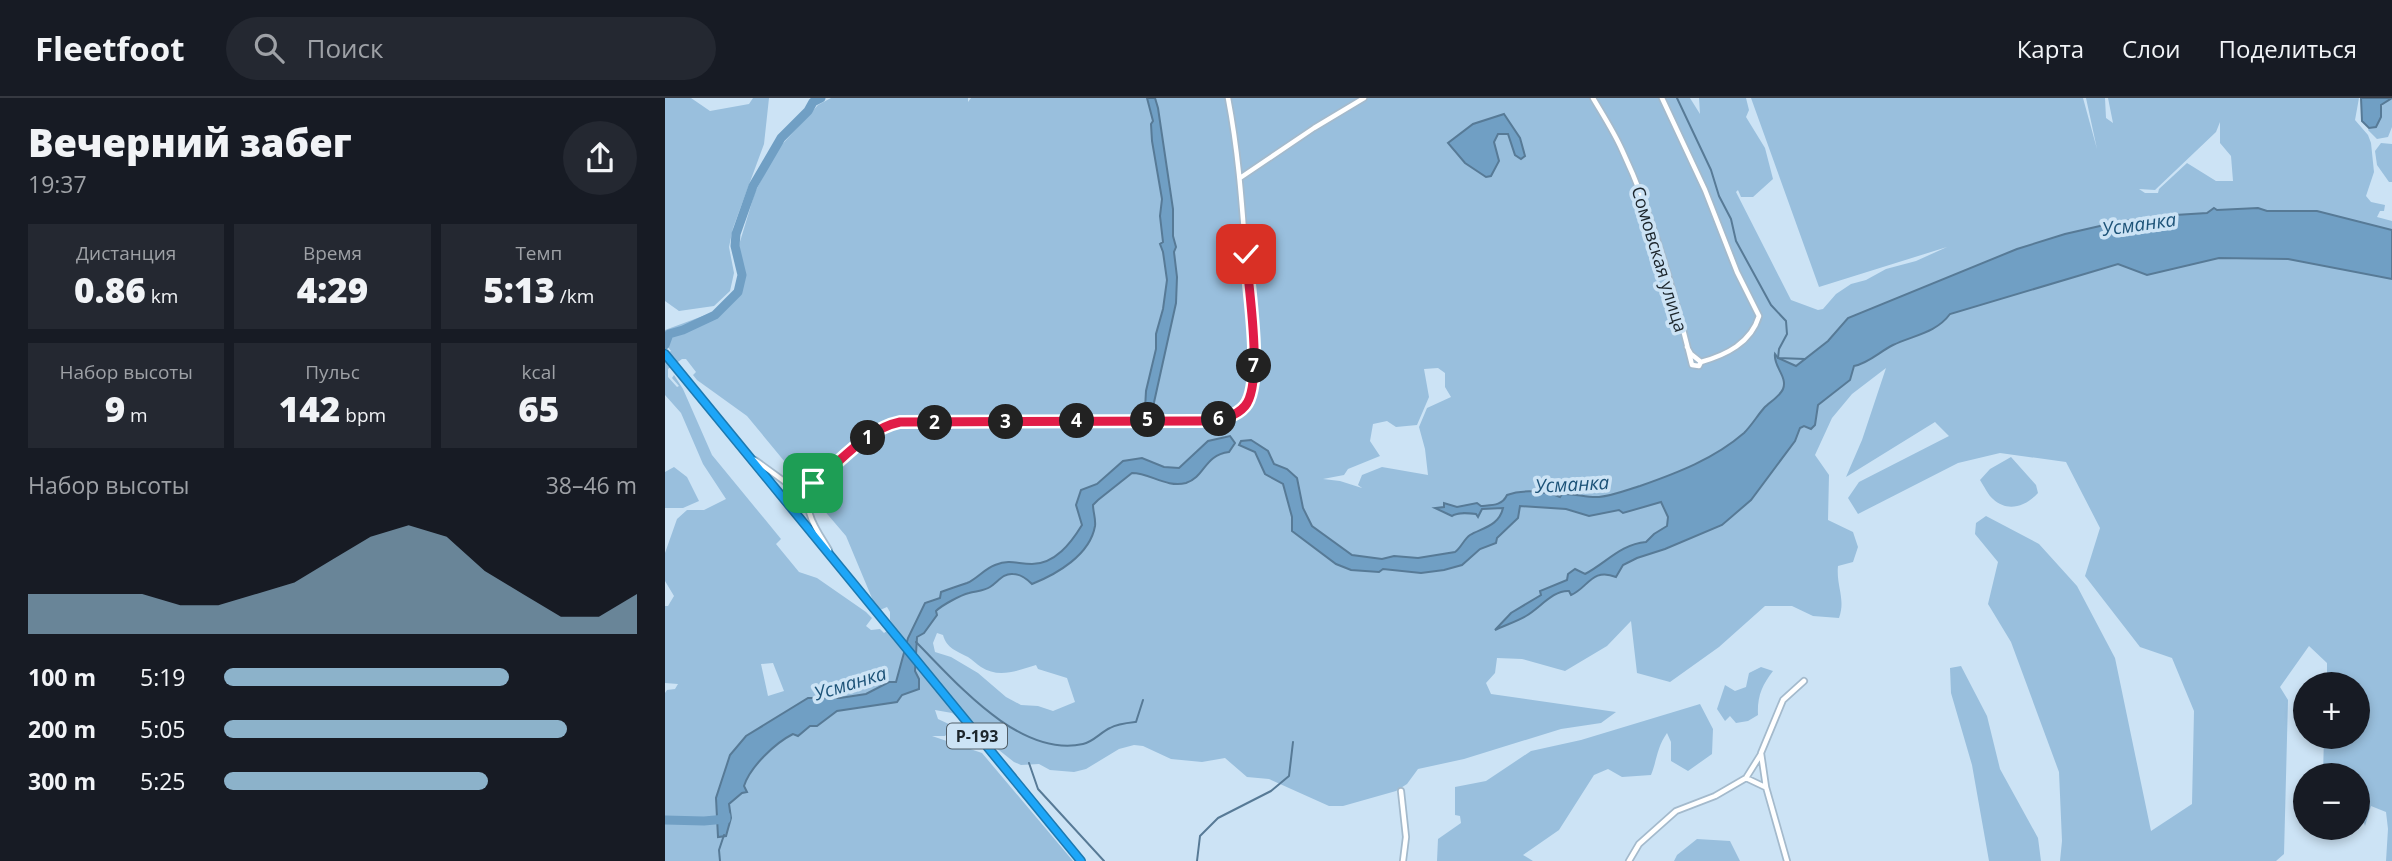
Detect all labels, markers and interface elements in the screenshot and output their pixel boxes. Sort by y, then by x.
search box [226,17,716,80]
text: Fleetfoot [35,26,184,71]
icon: search [250,29,288,67]
text: Поиск [306,30,383,66]
text: Карта [2017,32,2084,65]
text: Слои [2122,32,2181,65]
text: Поделиться [2219,32,2357,65]
text: Вечерний забег [28,116,352,168]
button: share [563,121,637,195]
text: 19:37 [28,168,87,200]
street label: Сомовская улица [1626,183,1694,335]
water label: Усманка [2099,206,2178,242]
pin [1216,224,1276,284]
icon: check [1227,235,1265,273]
text: Дистанция [76,240,176,266]
text: Время [303,240,362,266]
text: Темп [515,240,562,266]
text: 0.86 [74,266,146,313]
text: 4:29 [297,266,368,313]
text: 5:13 [483,266,555,313]
text: km [146,283,178,309]
text: /km [555,283,594,309]
pin: 7 [1237,348,1271,384]
text: 7 [1248,352,1259,378]
text: Набор высоты [59,359,193,385]
text: Пульс [305,359,360,385]
text: kcal [522,359,556,385]
text: 9 [105,385,125,432]
text: 142 [279,385,340,432]
text: 65 [518,385,559,432]
text: m [125,402,148,428]
text: bpm [340,402,386,428]
pin: 5 [1131,402,1165,438]
pin: 6 [1201,402,1237,436]
pin: 3 [989,404,1023,440]
pin: 4 [1059,404,1095,438]
text: 6 [1213,405,1224,431]
pin: 2 [917,406,953,440]
text: 5 [1142,406,1153,432]
text: 4 [1071,407,1082,433]
text: 3 [1000,408,1011,434]
text: 2 [929,409,940,435]
pin: 1 [851,420,885,456]
text: 1 [862,424,873,450]
pin [783,453,843,513]
icon: arrive [794,464,832,502]
text: Набор высоты [28,469,190,501]
text: 38–46 m [546,469,637,501]
water label: Усманка [1533,469,1610,499]
water label: Усманка [810,660,890,707]
text: 100 m [28,661,96,693]
text: 5:19 [140,661,186,693]
map controls [2293,672,2370,840]
button: + [2293,672,2370,749]
text: 200 m [28,713,96,745]
text: 5:05 [140,713,186,745]
road number: Р-193 [947,723,1007,748]
button: − [2293,763,2370,840]
text: 300 m [28,765,96,797]
text: 5:25 [140,765,186,797]

